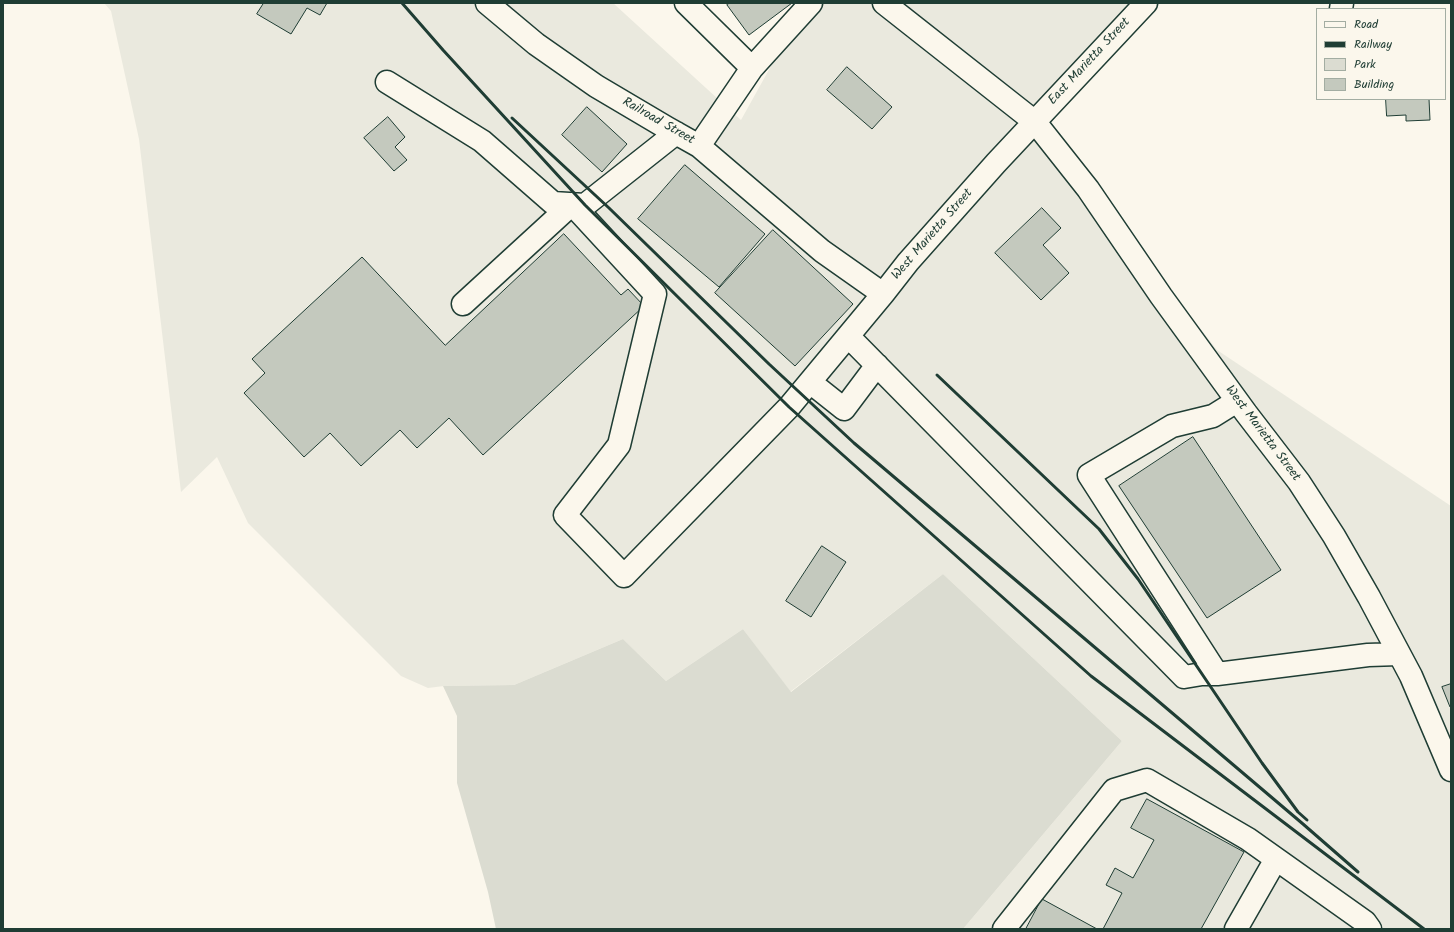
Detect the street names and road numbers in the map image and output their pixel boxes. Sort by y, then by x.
street label: East Marietta Street [1046,15,1134,109]
street label: Railroad Street [619,95,697,149]
street label: West Marietta Street [889,186,977,284]
street label: West Marietta Street [1221,383,1303,485]

